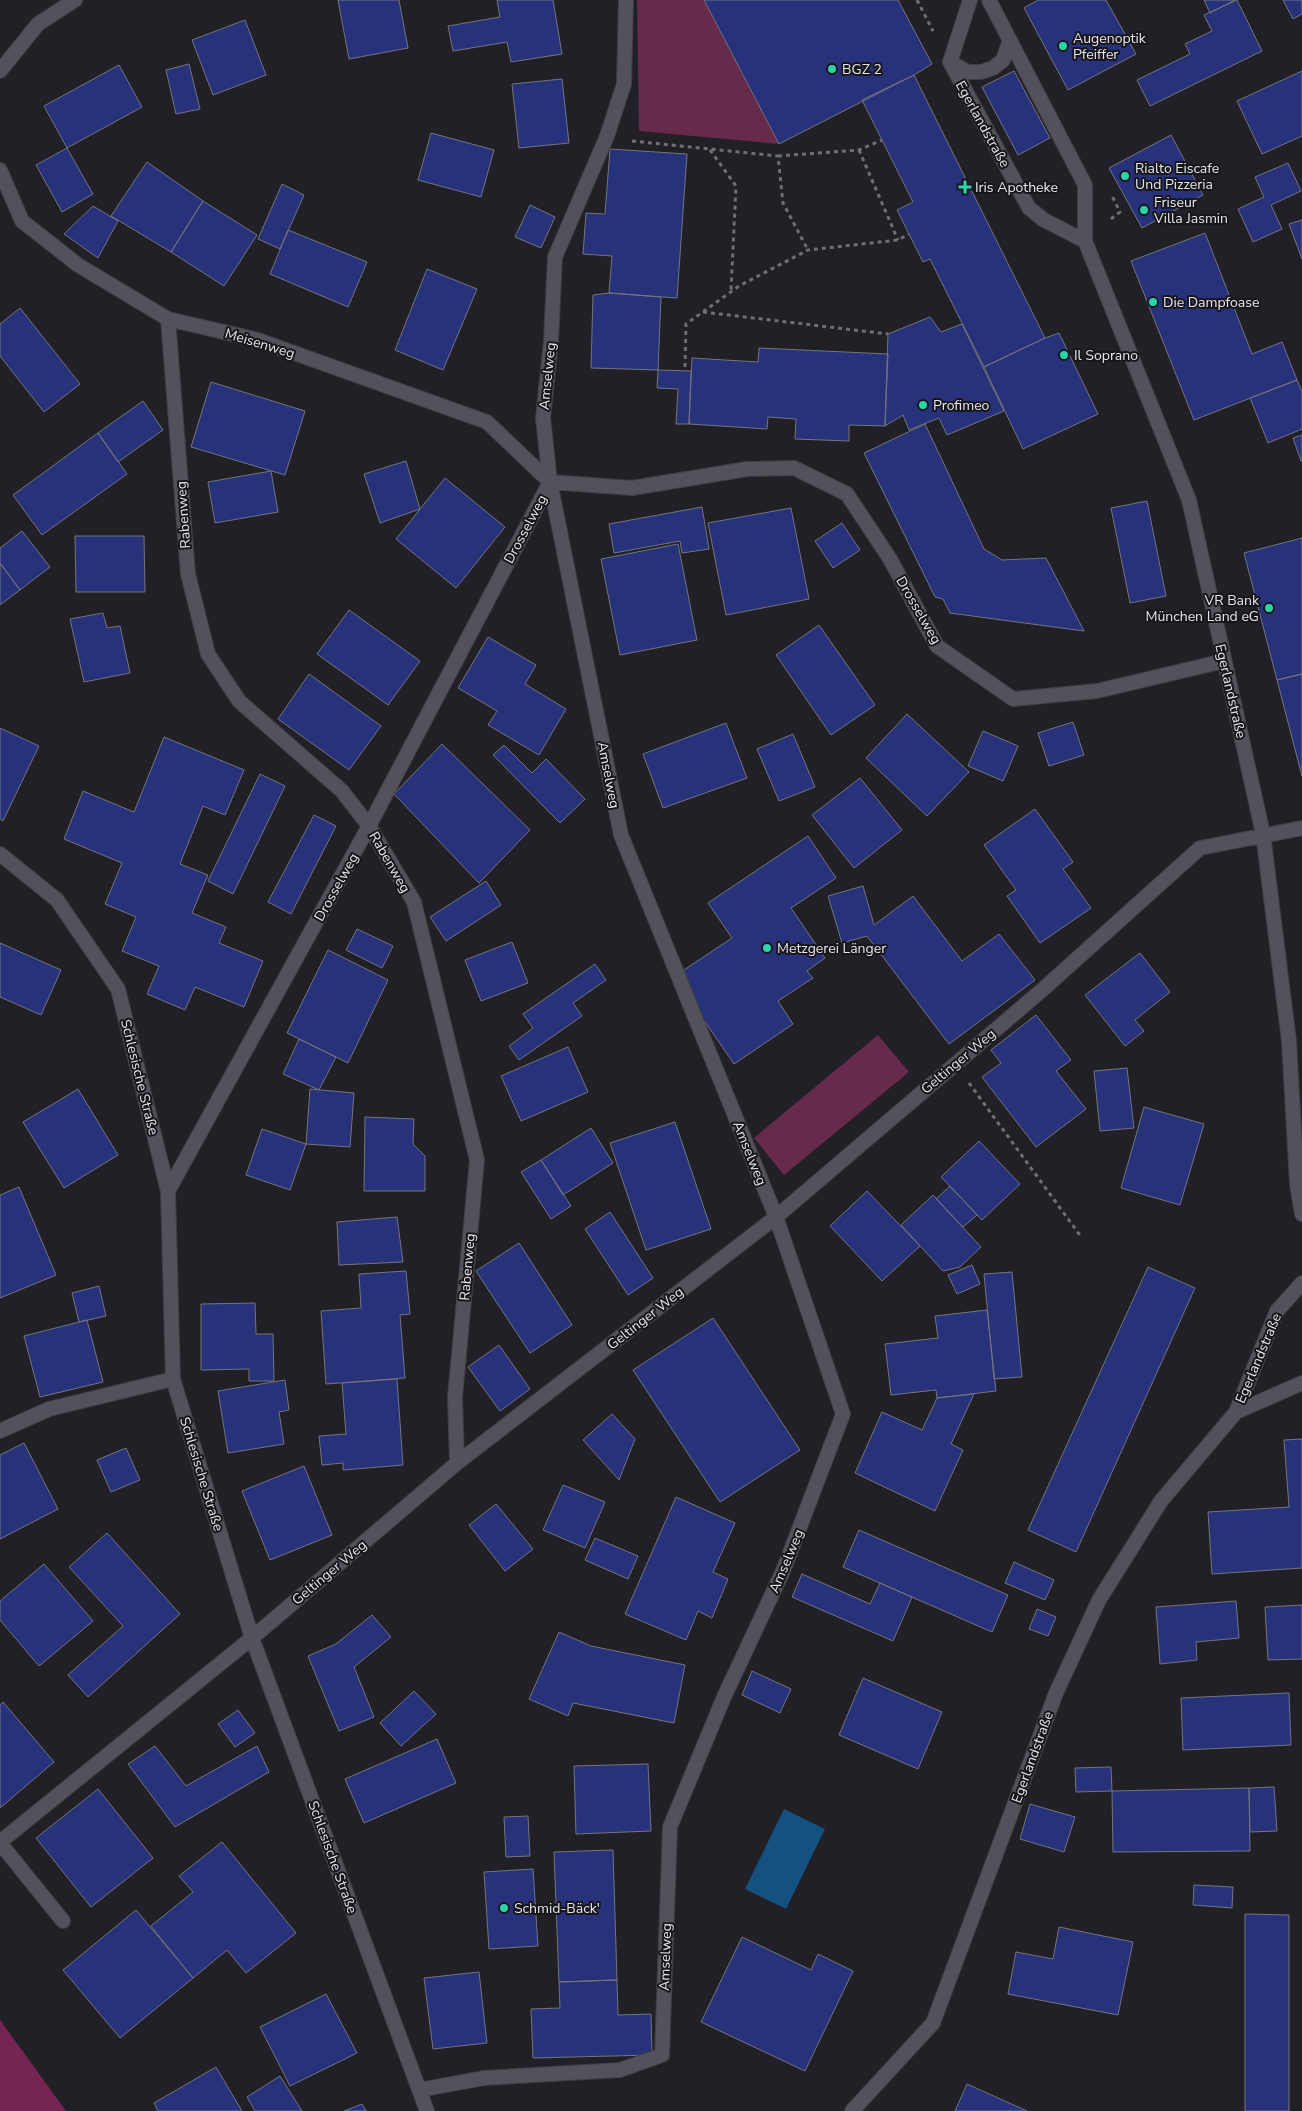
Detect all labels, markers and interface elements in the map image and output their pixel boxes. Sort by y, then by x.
place label: Augenoptik Pfeiffer [1073,29,1147,64]
marker: Augenoptik Pfeiffer [1057,40,1069,52]
place label: BGZ 2 [842,60,882,79]
marker: BGZ 2 [826,63,838,75]
street label: Egerlandstraße [951,77,1014,171]
place label: Rialto Eiscafe Und Pizzeria [1135,159,1219,194]
marker: Rialto Eiscafe Und Pizzeria [1119,170,1131,182]
place label: Iris Apotheke [975,178,1058,197]
marker: Iris Apotheke [959,181,971,193]
place label: Friseur Villa Jasmin [1153,193,1228,228]
marker: Friseur Villa Jasmin [1138,204,1150,216]
place label: Die Dampfoase [1163,293,1259,312]
marker: Die Dampfoase [1147,296,1159,308]
street label: Meisenweg [223,324,297,363]
street label: Amselweg [535,341,560,411]
place label: Il Soprano [1074,346,1138,365]
marker: Il Soprano [1058,349,1070,361]
place label: Profimeo [933,396,990,415]
marker: Profimeo [917,399,929,411]
street label: Rabenweg [172,481,195,549]
street label: Drosselweg [499,492,552,567]
street label: Drosselweg [892,573,946,648]
place label: VR Bank München Land eG [1145,591,1260,626]
marker: VR Bank München Land eG [1263,602,1275,614]
street label: Egerlandstraße [1210,642,1251,740]
street label: Amselweg [593,740,624,810]
street label: Rabenweg [364,828,415,896]
street label: Drosselweg [310,850,363,925]
place label: Metzgerei Länger [777,939,886,958]
marker: Metzgerei Länger [761,942,773,954]
street label: Schlesische Straße [116,1017,163,1137]
street label: Geltinger Weg [917,1024,1000,1098]
street label: Amselweg [728,1118,771,1188]
street label: Rabenweg [455,1233,480,1302]
street label: Geltinger Weg [603,1283,688,1354]
street label: Egerlandstraße [1231,1310,1286,1406]
street label: Schlesische Straße [175,1415,228,1534]
street label: Amselweg [764,1526,808,1596]
street label: Geltinger Weg [288,1535,371,1609]
street label: Egerlandstraße [1007,1709,1058,1806]
street label: Schlesische Straße [303,1798,362,1916]
place label: Schmid-Bäck' [514,1899,600,1918]
marker: Schmid-Bäck' [498,1902,510,1914]
street label: Amselweg [655,1923,676,1991]

